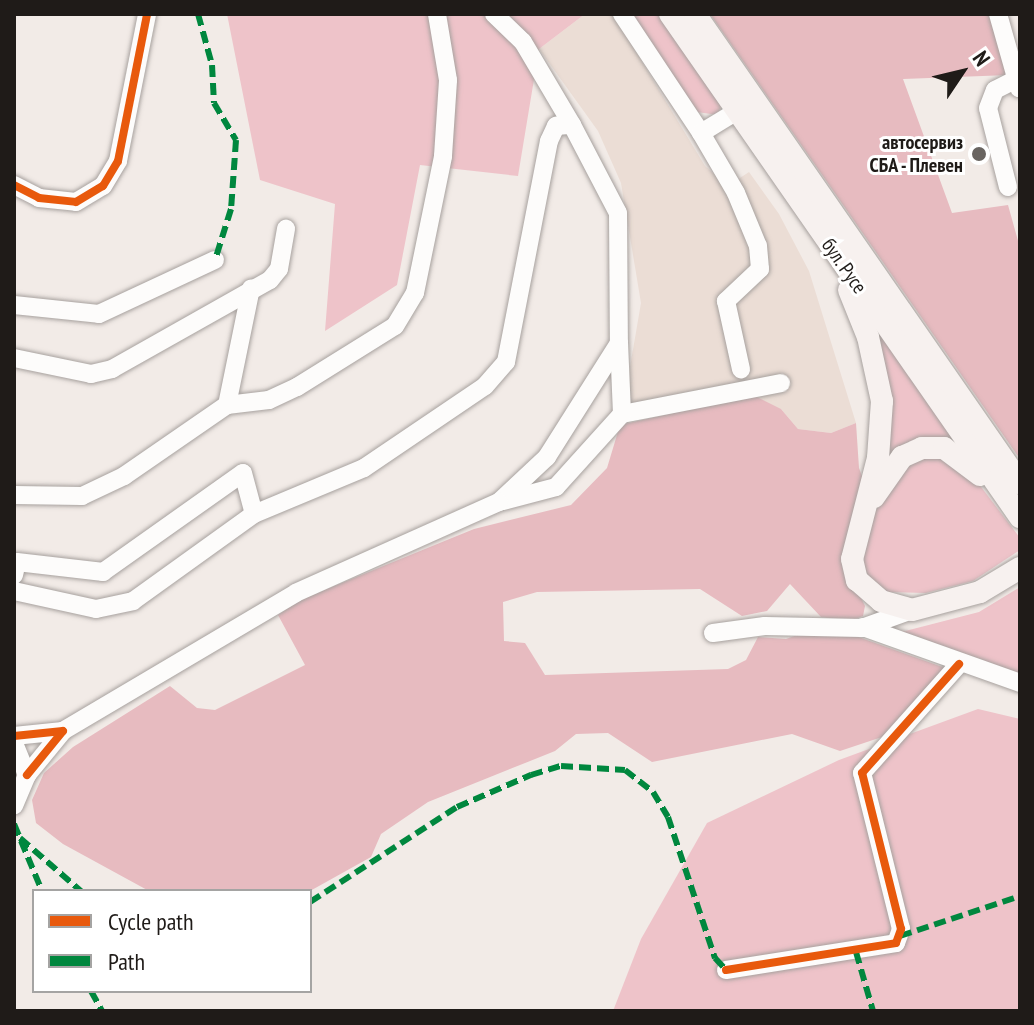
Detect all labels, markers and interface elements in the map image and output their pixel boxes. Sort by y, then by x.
north arrow [922,32,1002,112]
text: N [967,45,997,71]
place label: автосервиз СБА - Плевен [867,130,963,177]
marker: автосервиз СБА - Плевен [970,145,988,163]
street label: бул. Русе [816,233,872,299]
legend [32,889,312,993]
text: Cycle path [108,906,194,937]
text: Path [108,946,145,977]

